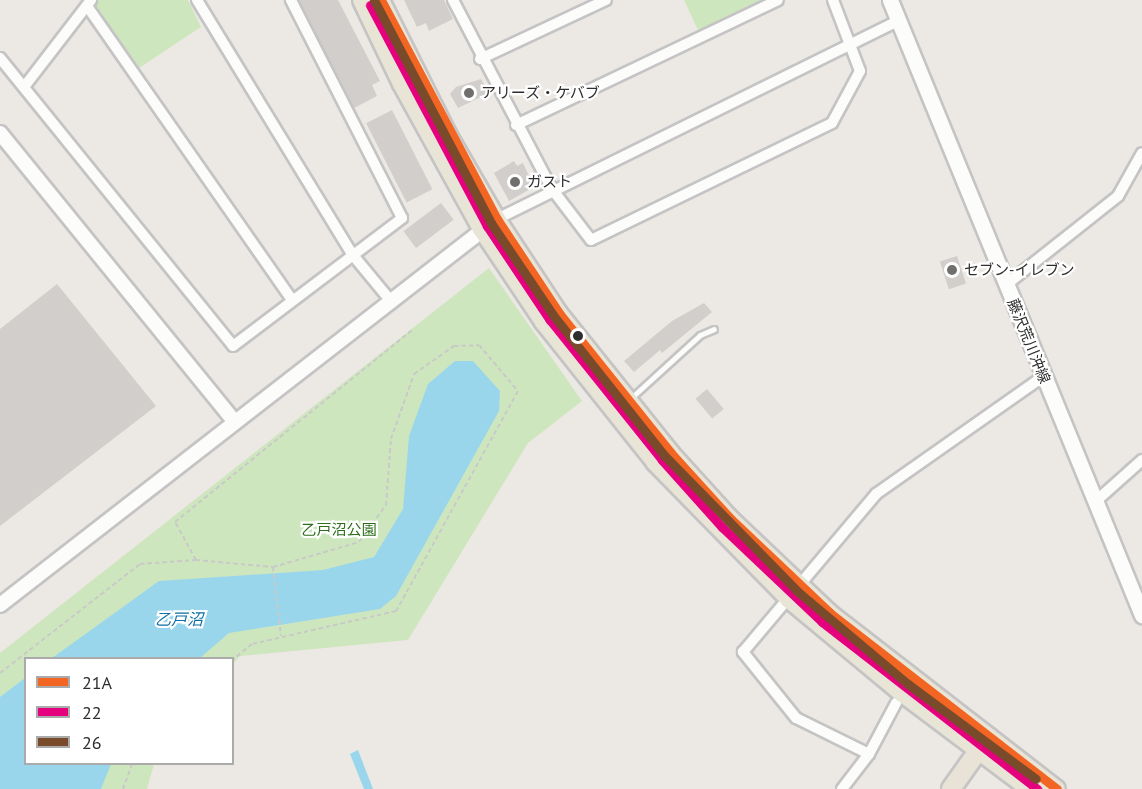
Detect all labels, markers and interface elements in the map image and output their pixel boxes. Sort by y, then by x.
place label: アリーズ・ケバブ [481,84,601,102]
marker: アリーズ・ケバブ [462,86,476,100]
place label: ガスト [527,173,572,191]
marker: ガスト [508,175,522,189]
place label: セブン-イレブン [964,261,1074,279]
marker: セブン-イレブン [945,263,959,277]
street label: 藤沢荒川沖線 [1004,296,1054,386]
unlabelled marker [572,330,584,342]
park label: 乙戸沼公園 [302,521,376,539]
water label: 乙戸沼 [155,609,203,629]
legend [24,657,234,765]
text: 21A [82,671,112,694]
text: 22 [82,701,102,724]
text: 26 [82,731,102,754]

